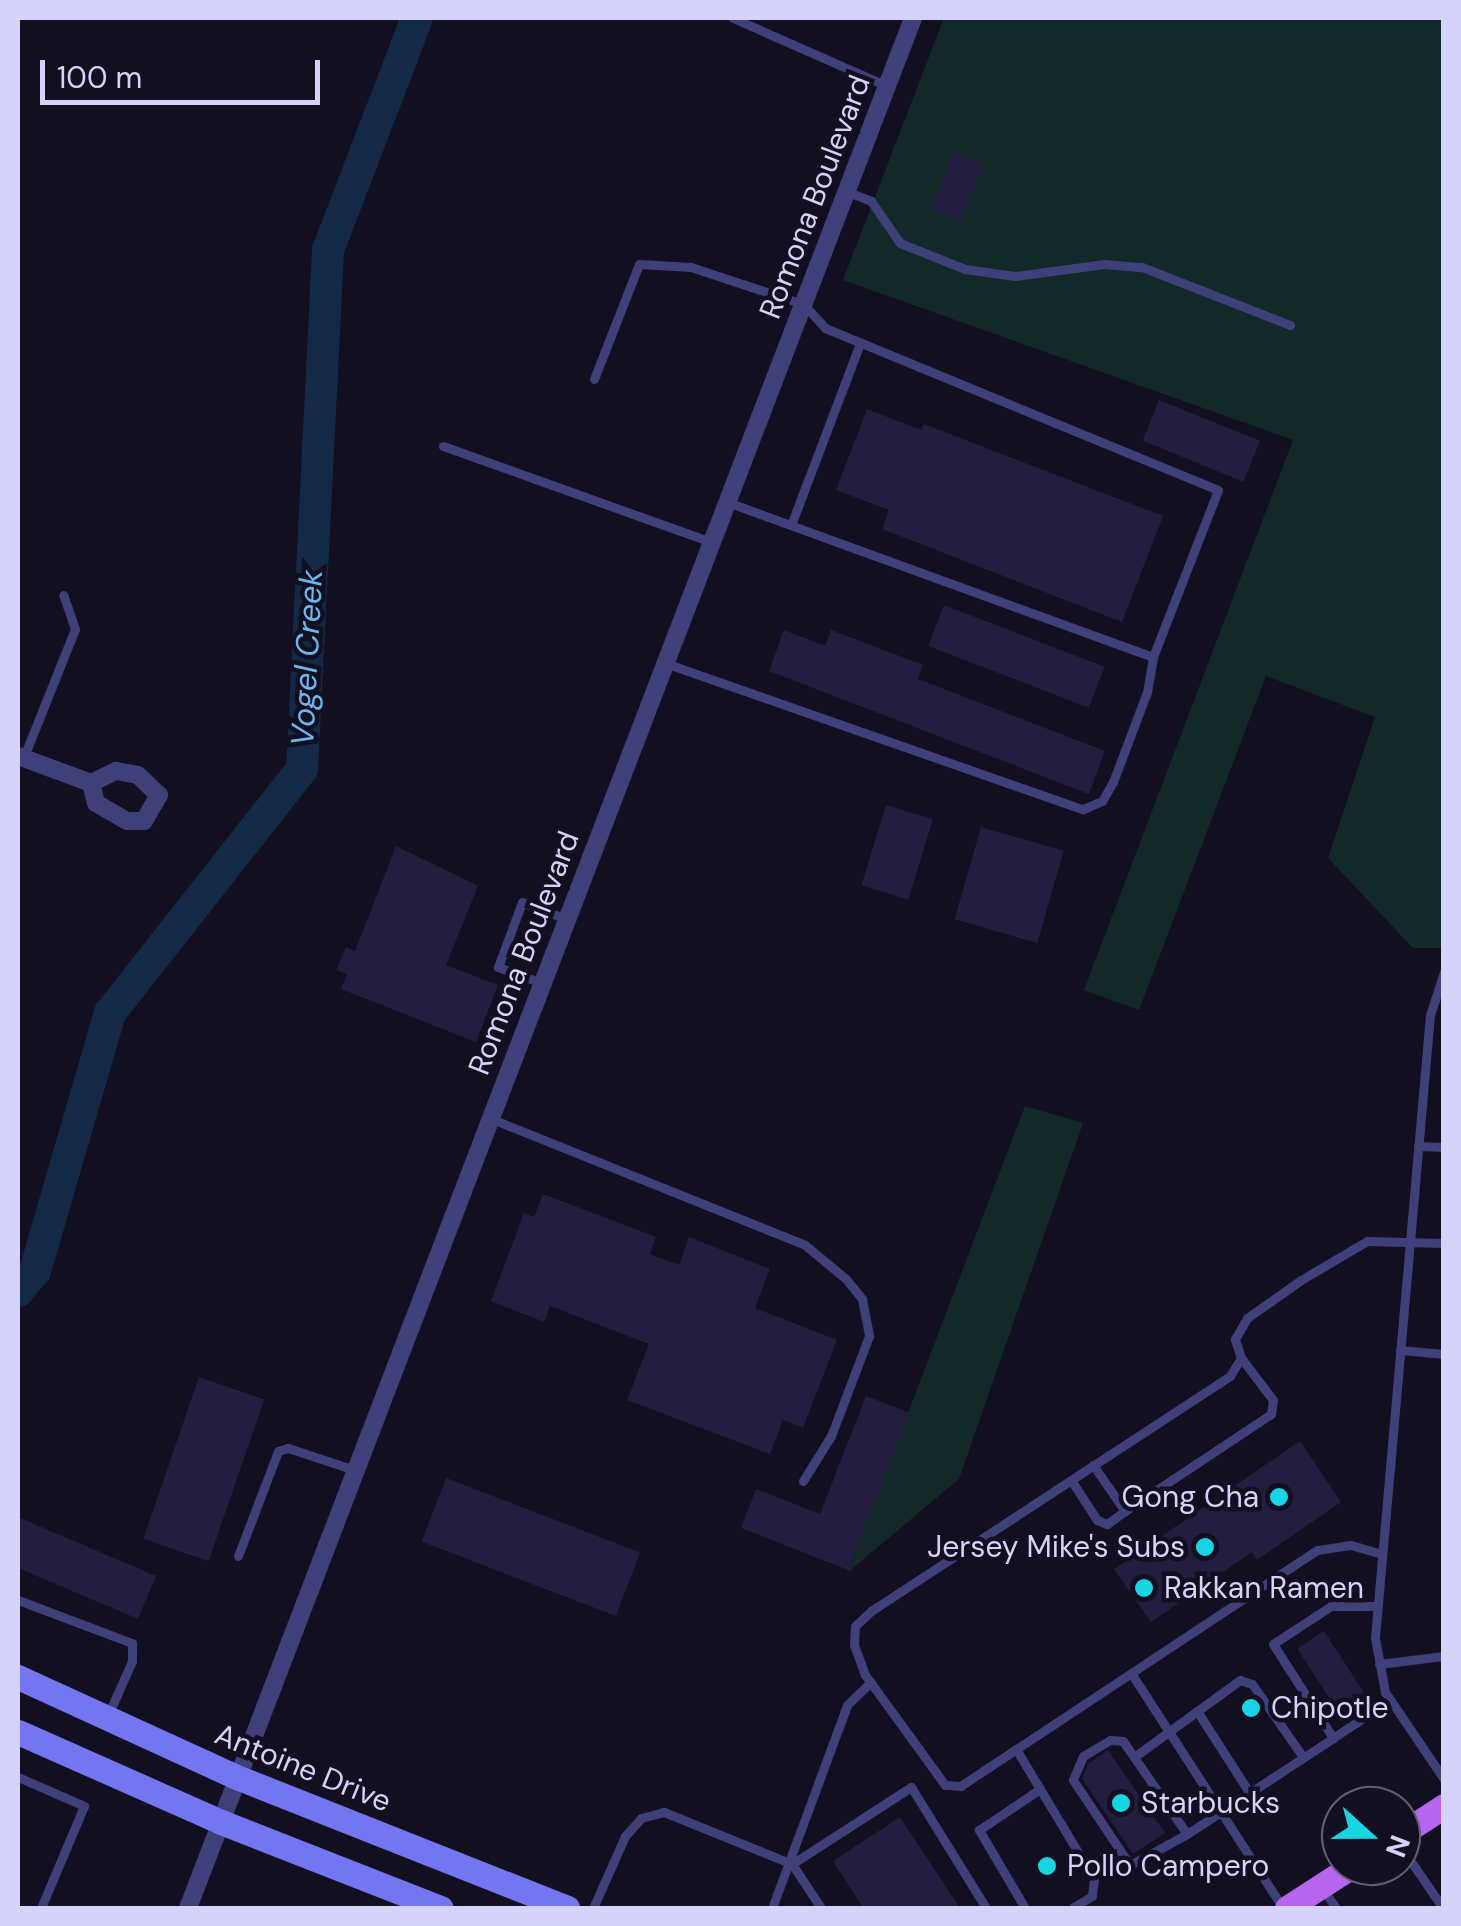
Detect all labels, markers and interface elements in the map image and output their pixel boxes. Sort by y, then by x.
scale bar [45,40,325,102]
text: 100 m [57,58,142,97]
street label: Romona Boulevard [752,70,878,324]
water label: Vogel Creek [283,568,331,748]
street label: Romona Boulevard [461,826,587,1080]
place label: Gong Cha [1121,1479,1259,1515]
marker: Gong Cha [1268,1486,1290,1508]
place label: Jersey Mike's Subs [927,1529,1185,1565]
marker: Jersey Mike's Subs [1194,1536,1216,1558]
place label: Rakkan Ramen [1164,1570,1364,1606]
marker: Rakkan Ramen [1133,1577,1155,1599]
place label: Chipotle [1271,1690,1388,1726]
marker: Chipotle [1240,1697,1262,1719]
street label: Antoine Drive [210,1716,396,1820]
place label: Starbucks [1141,1785,1280,1821]
north arrow [1321,1786,1421,1886]
marker: Starbucks [1110,1792,1132,1814]
text: N [1377,1830,1419,1862]
place label: Pollo Campero [1067,1848,1269,1884]
marker: Pollo Campero [1036,1855,1058,1877]

